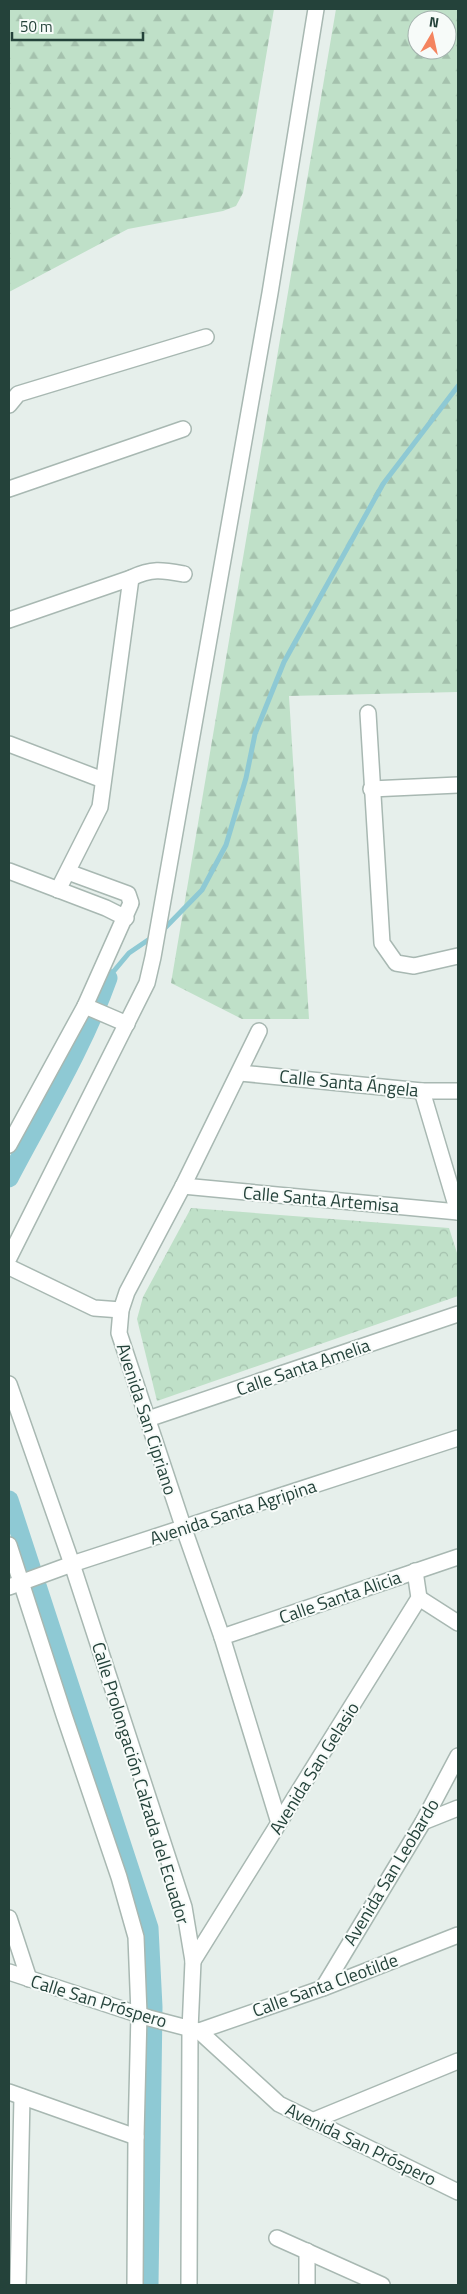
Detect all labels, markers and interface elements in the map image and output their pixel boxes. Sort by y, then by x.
scale bar [12,10,144,42]
north arrow [407,10,457,60]
text: N [428,11,441,33]
text: 50 m [20,15,53,38]
street label: Calle Santa Ángela [278,1062,420,1104]
street label: Calle Santa Artemisa [242,1179,400,1219]
street label: Calle Santa Amelia [232,1331,374,1403]
street label: Avenida San Cipriano [110,1340,184,1498]
street label: Avenida Santa Agripina [146,1472,320,1552]
street label: Calle Santa Alicia [275,1563,405,1631]
street label: Calle Prolongación Calzada del Ecuador [85,1639,197,1927]
street label: Avenida San Gelasio [262,1697,366,1839]
street label: Avenida San Leobardo [336,1793,446,1951]
street label: Calle Santa Cleotilde [248,1946,402,2024]
street label: Calle San Próspero [27,1967,171,2035]
street label: Avenida San Próspero [281,2096,441,2192]

